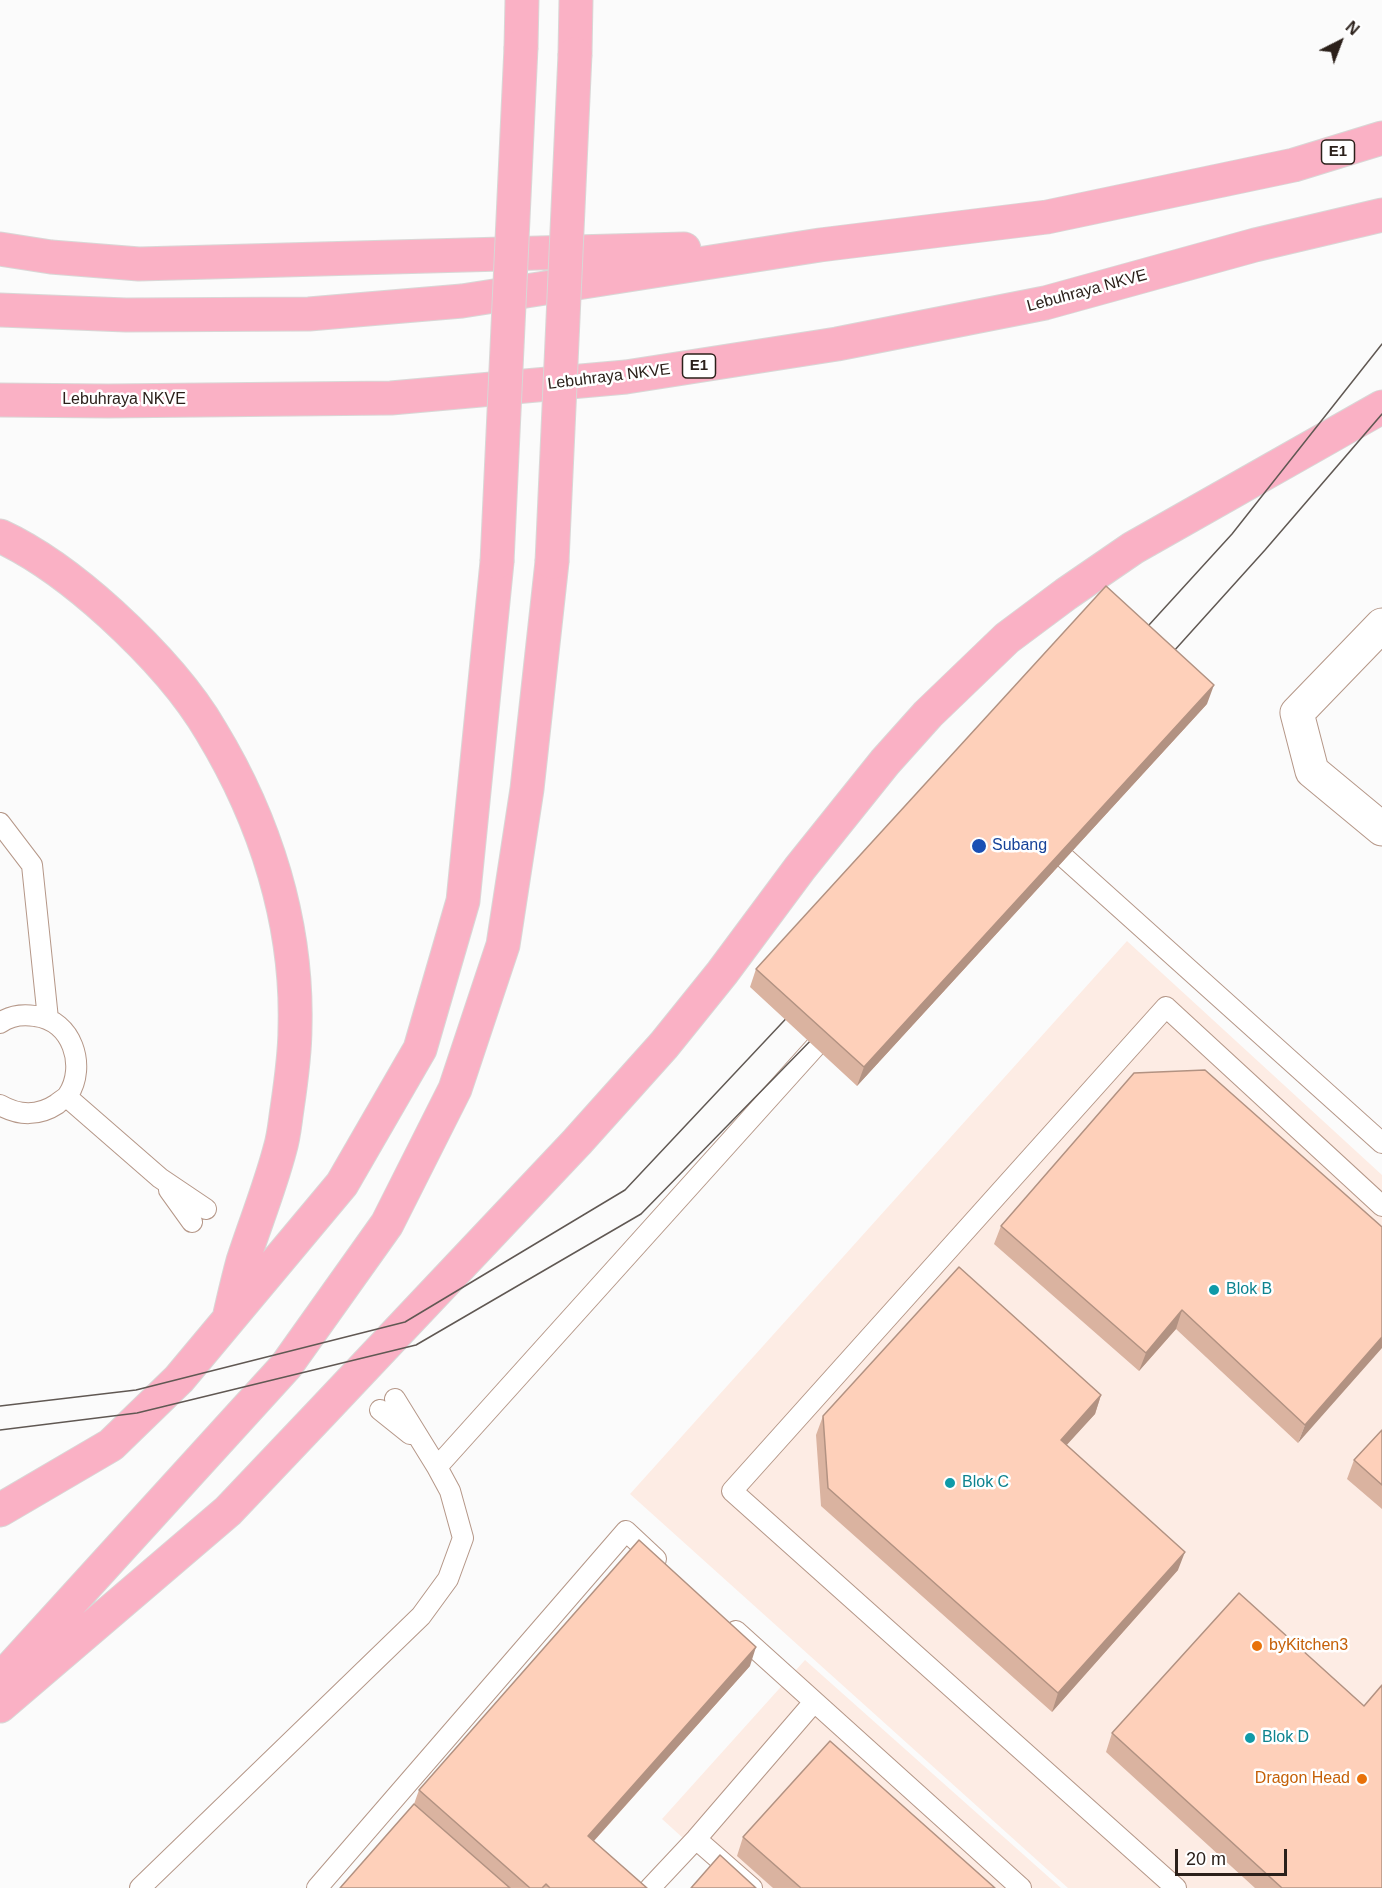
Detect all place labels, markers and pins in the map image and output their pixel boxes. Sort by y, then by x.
place label: Subang [992,836,1047,856]
marker: Subang [970,837,988,855]
place label: Blok B [1226,1280,1272,1300]
marker: Blok B [1207,1283,1221,1297]
place label: Blok C [962,1473,1009,1493]
marker: Blok C [943,1476,957,1490]
place label: byKitchen3 [1269,1636,1348,1656]
marker: byKitchen3 [1250,1639,1264,1653]
place label: Blok D [1262,1728,1309,1748]
marker: Blok D [1243,1731,1257,1745]
place label: Dragon Head [1255,1769,1350,1789]
marker: Dragon Head [1355,1772,1369,1786]

